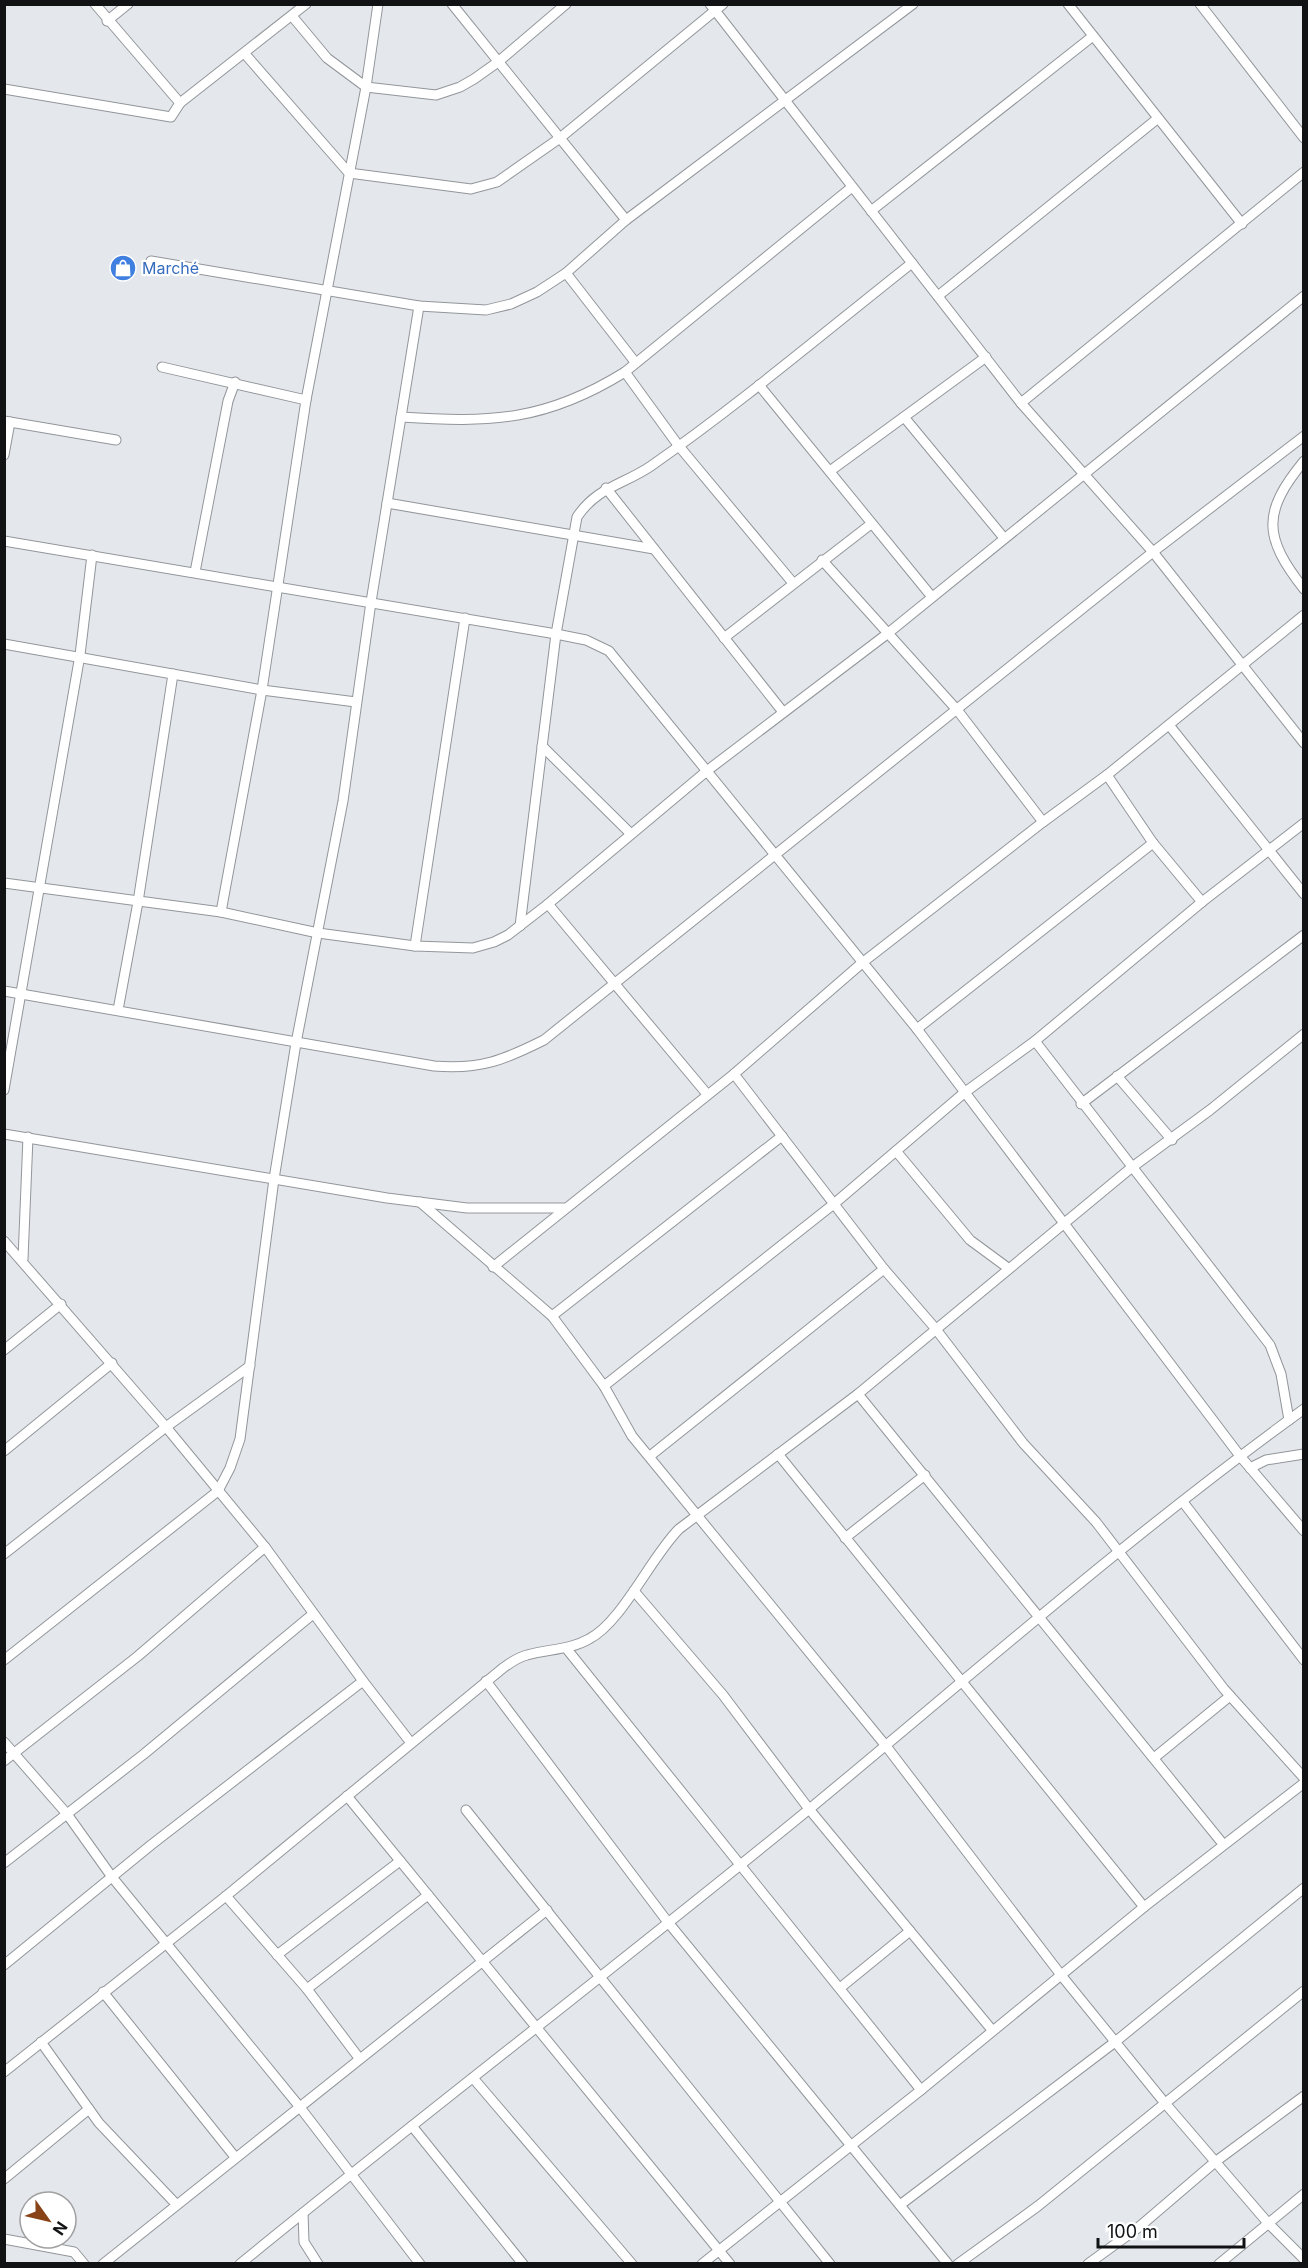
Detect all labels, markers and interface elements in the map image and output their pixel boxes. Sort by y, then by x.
shop icon: Marché [108,253,138,283]
place label: Marché [142,258,199,278]
north arrow [18,2190,78,2250]
scale bar [1098,2211,1244,2249]
text: N [49,2218,72,2239]
text: 100 m [1107,2221,1158,2242]

